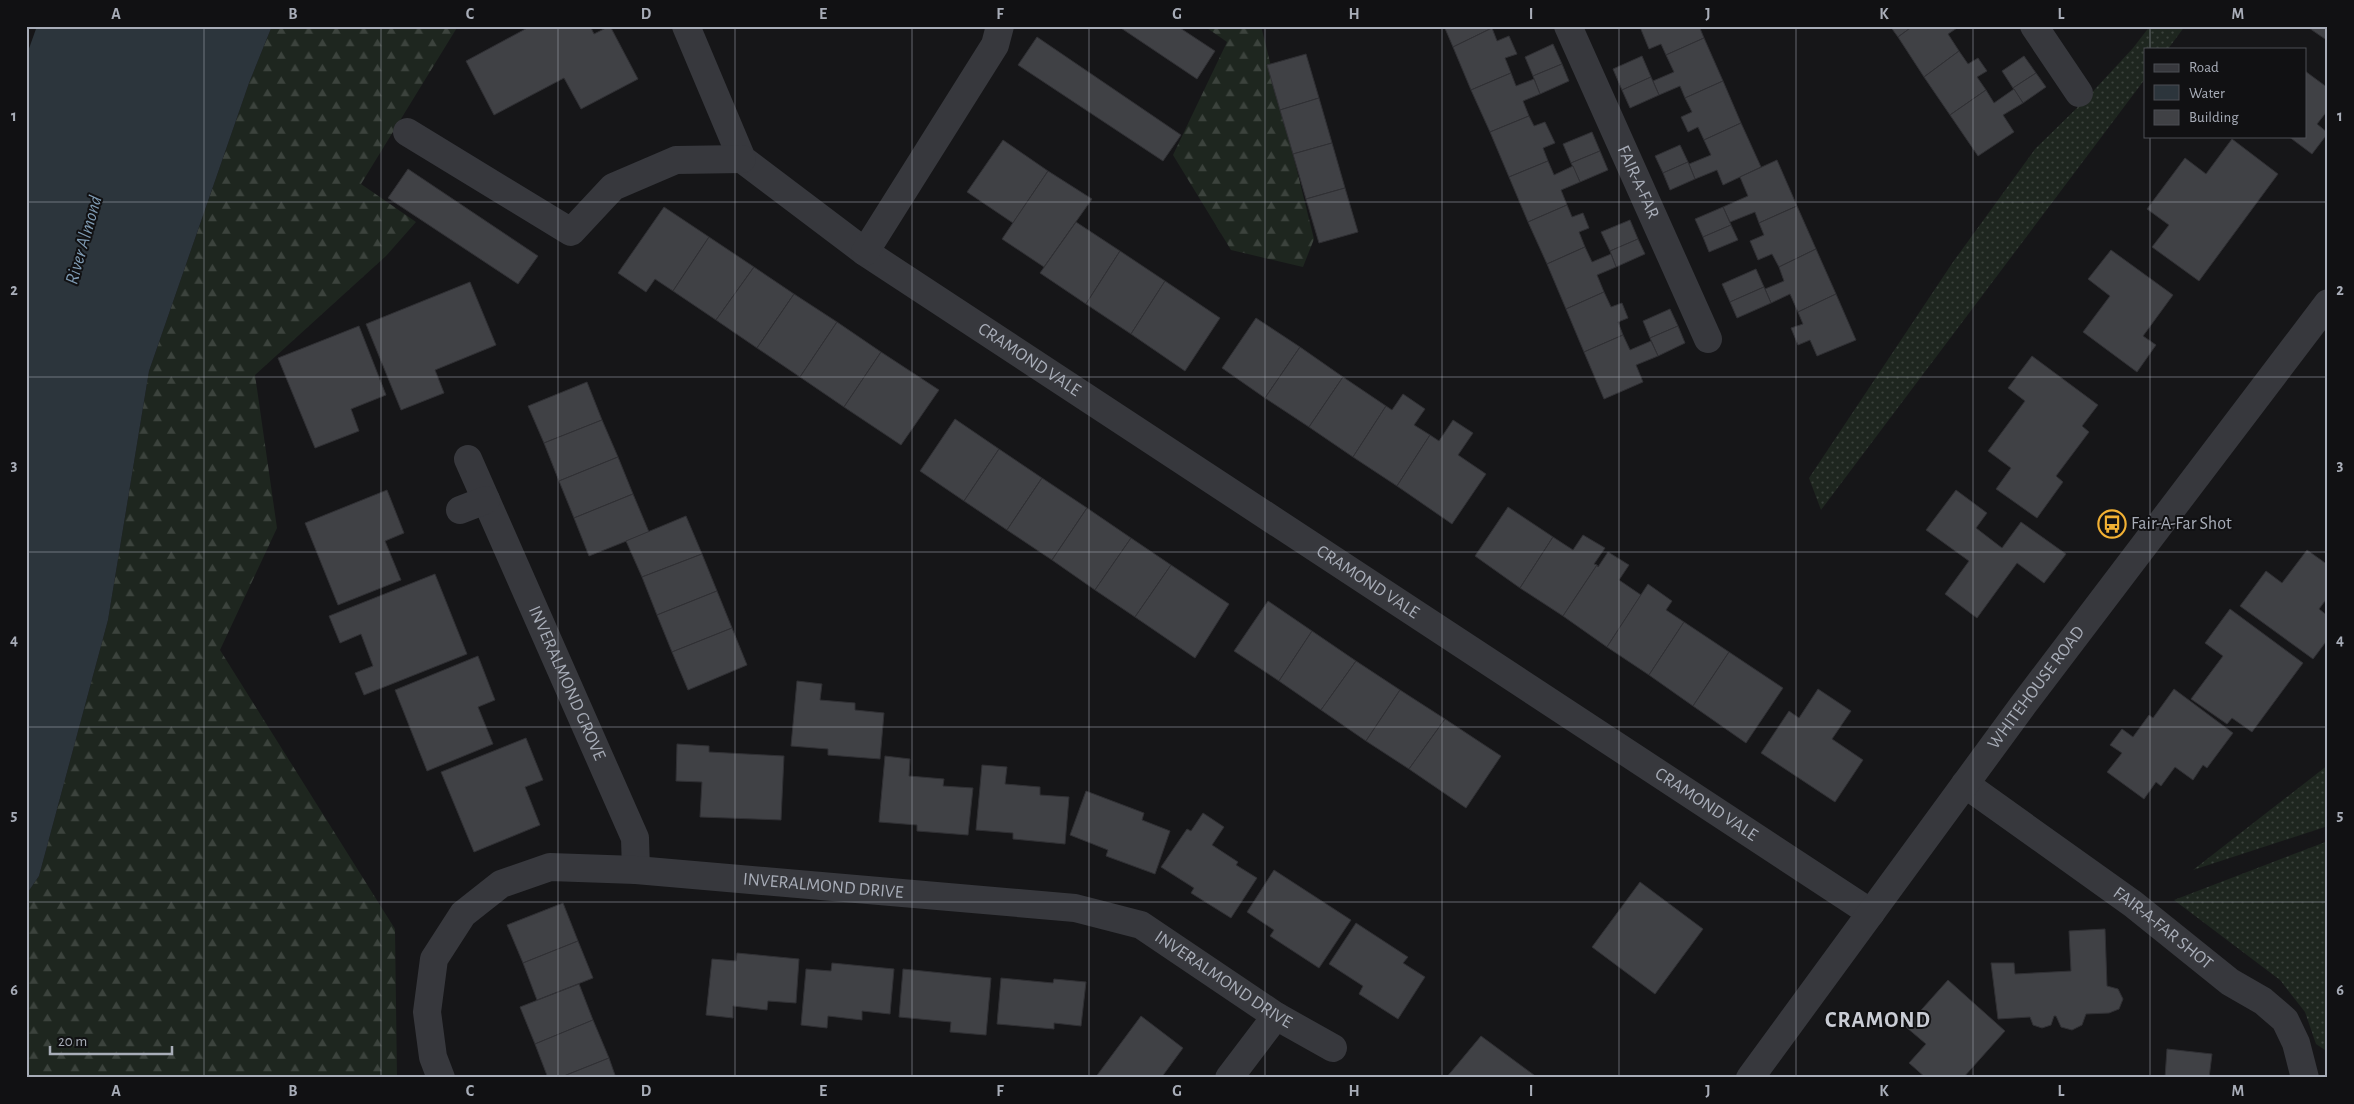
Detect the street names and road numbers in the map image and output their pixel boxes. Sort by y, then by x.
street label: FAIR-A-FAR [1614,143,1662,222]
street label: CRAMOND VALE [975,320,1084,400]
street label: CRAMOND VALE [1313,542,1422,623]
street label: INVERALMOND GROVE [525,603,609,763]
street label: WHITEHOUSE ROAD [1985,623,2088,753]
street label: CRAMOND VALE [1652,765,1761,845]
street label: INVERALMOND DRIVE [742,870,904,902]
street label: FAIR-A-FAR SHOT [2110,884,2216,973]
street label: INVERALMOND DRIVE [1151,928,1295,1032]

